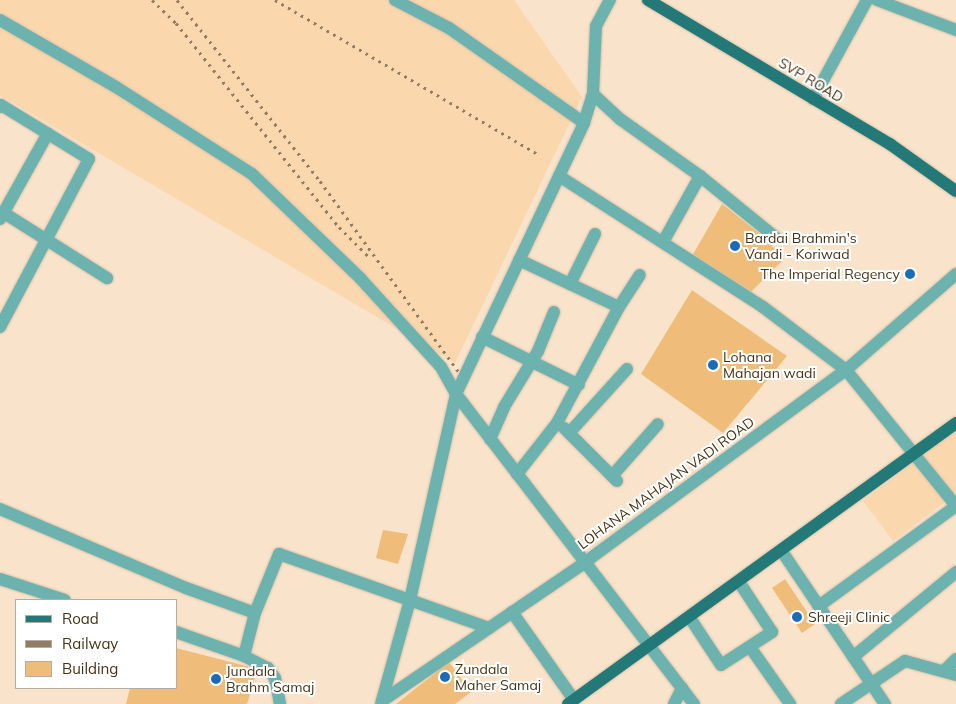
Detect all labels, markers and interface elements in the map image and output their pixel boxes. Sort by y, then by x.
street label: SVP ROAD [776,54,846,106]
place label: Bardai Brahmin's Vandi - Koriwad [745,230,857,262]
marker: Bardai Brahmin's Vandi - Koriwad [729,240,741,252]
place label: The Imperial Regency [761,266,900,282]
marker: The Imperial Regency [904,268,916,280]
place label: Lohana Mahajan wadi [723,349,816,382]
marker: Lohana Mahajan wadi [707,359,719,371]
street label: LOHANA MAHAJAN VADI ROAD [575,413,757,553]
legend [15,599,178,689]
text: Road [62,609,99,628]
place label: Shreeji Clinic [808,609,890,625]
marker: Shreeji Clinic [790,610,804,624]
text: Railway [62,634,118,653]
text: Building [62,659,118,678]
place label: Zundala Maher Samaj [455,661,541,694]
place label: Jundala Brahm Samaj [226,663,314,696]
marker: Zundala Maher Samaj [439,671,451,683]
marker: Jundala Brahm Samaj [210,673,222,685]

